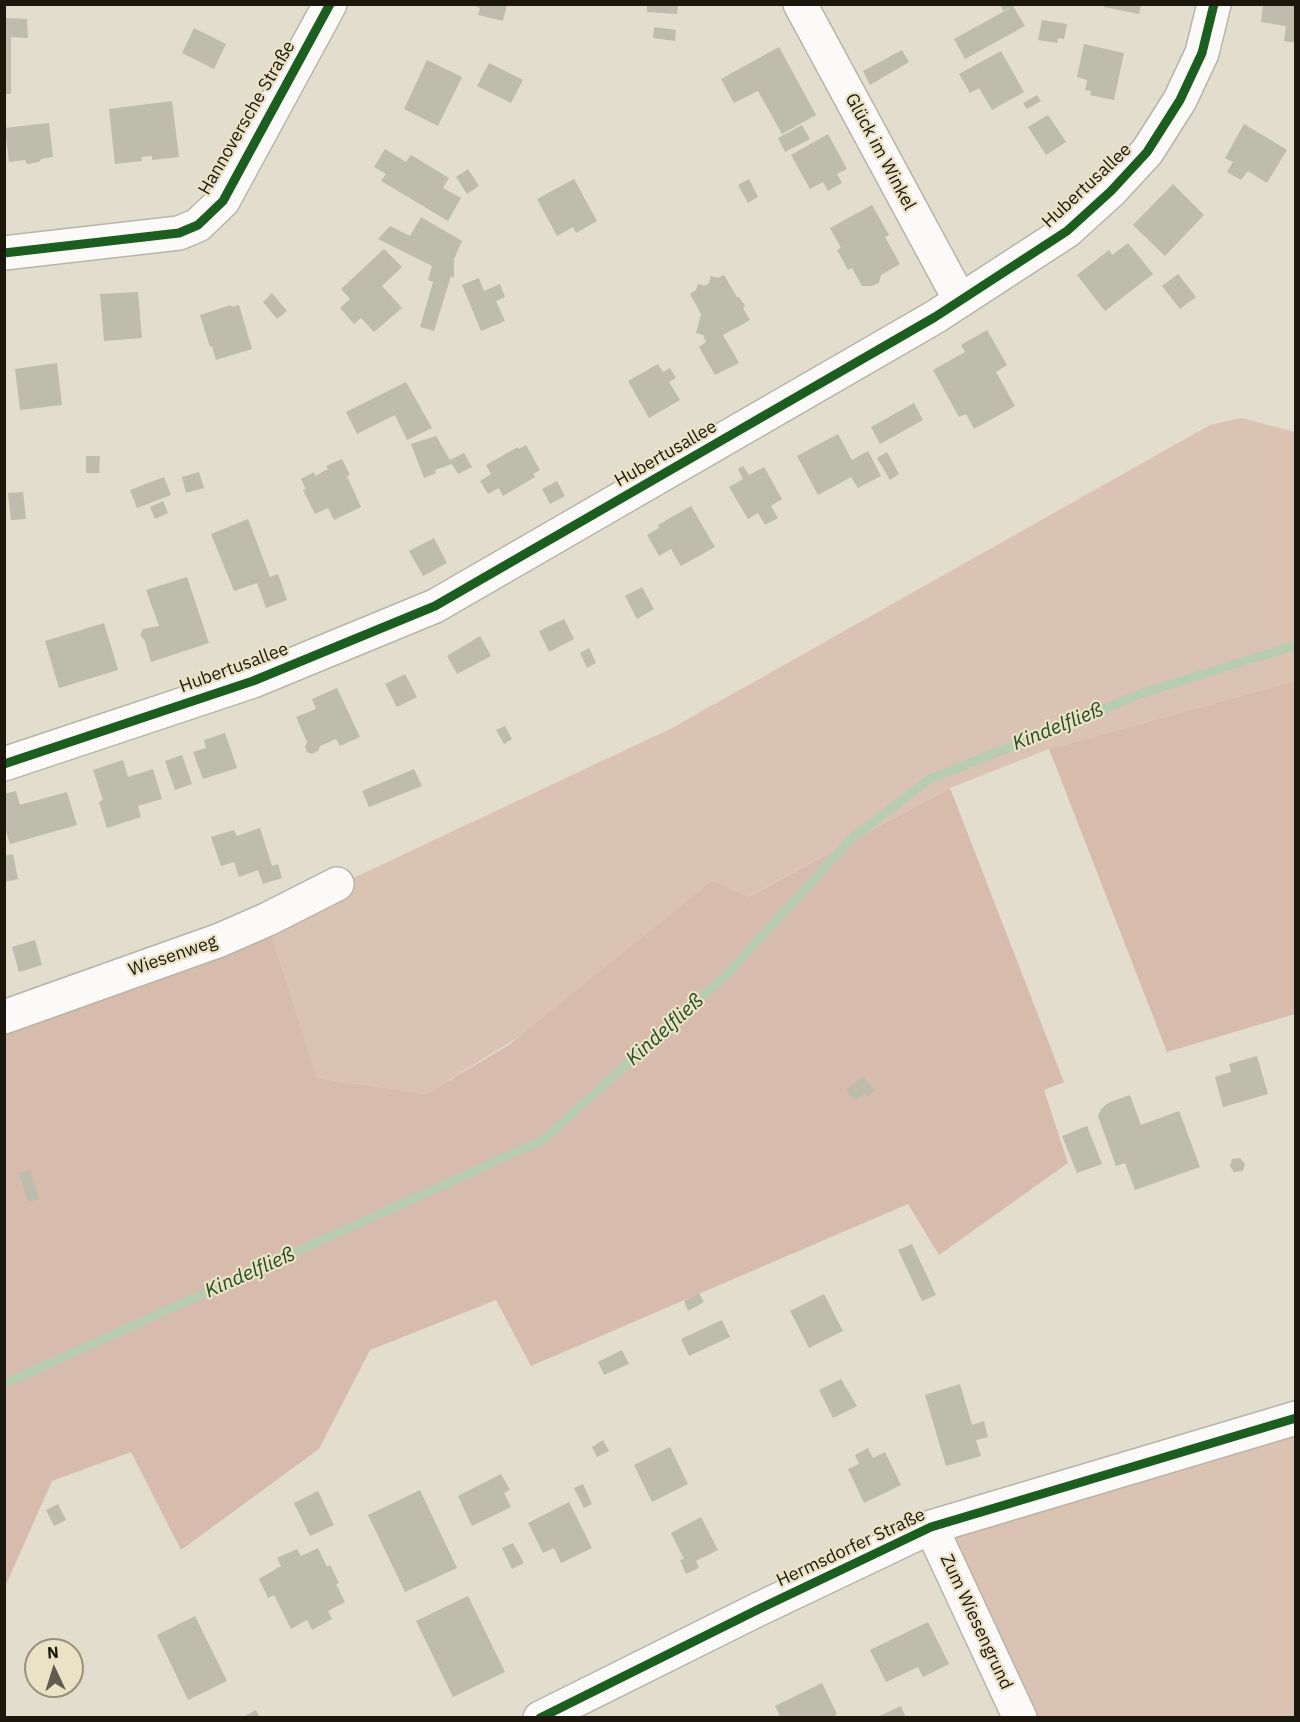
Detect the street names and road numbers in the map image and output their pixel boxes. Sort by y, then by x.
street label: Hannoversche Straße [194,37,300,199]
street label: Glück im Winkel [840,90,920,214]
street label: Hubertusallee [1038,139,1136,233]
street label: Hubertusallee [611,416,721,492]
street label: Hubertusallee [177,638,291,698]
street label: Wiesenweg [126,931,220,981]
street label: Hermsdorfer Straße [773,1504,929,1592]
street label: Zum Wiesengrund [935,1551,1017,1693]

